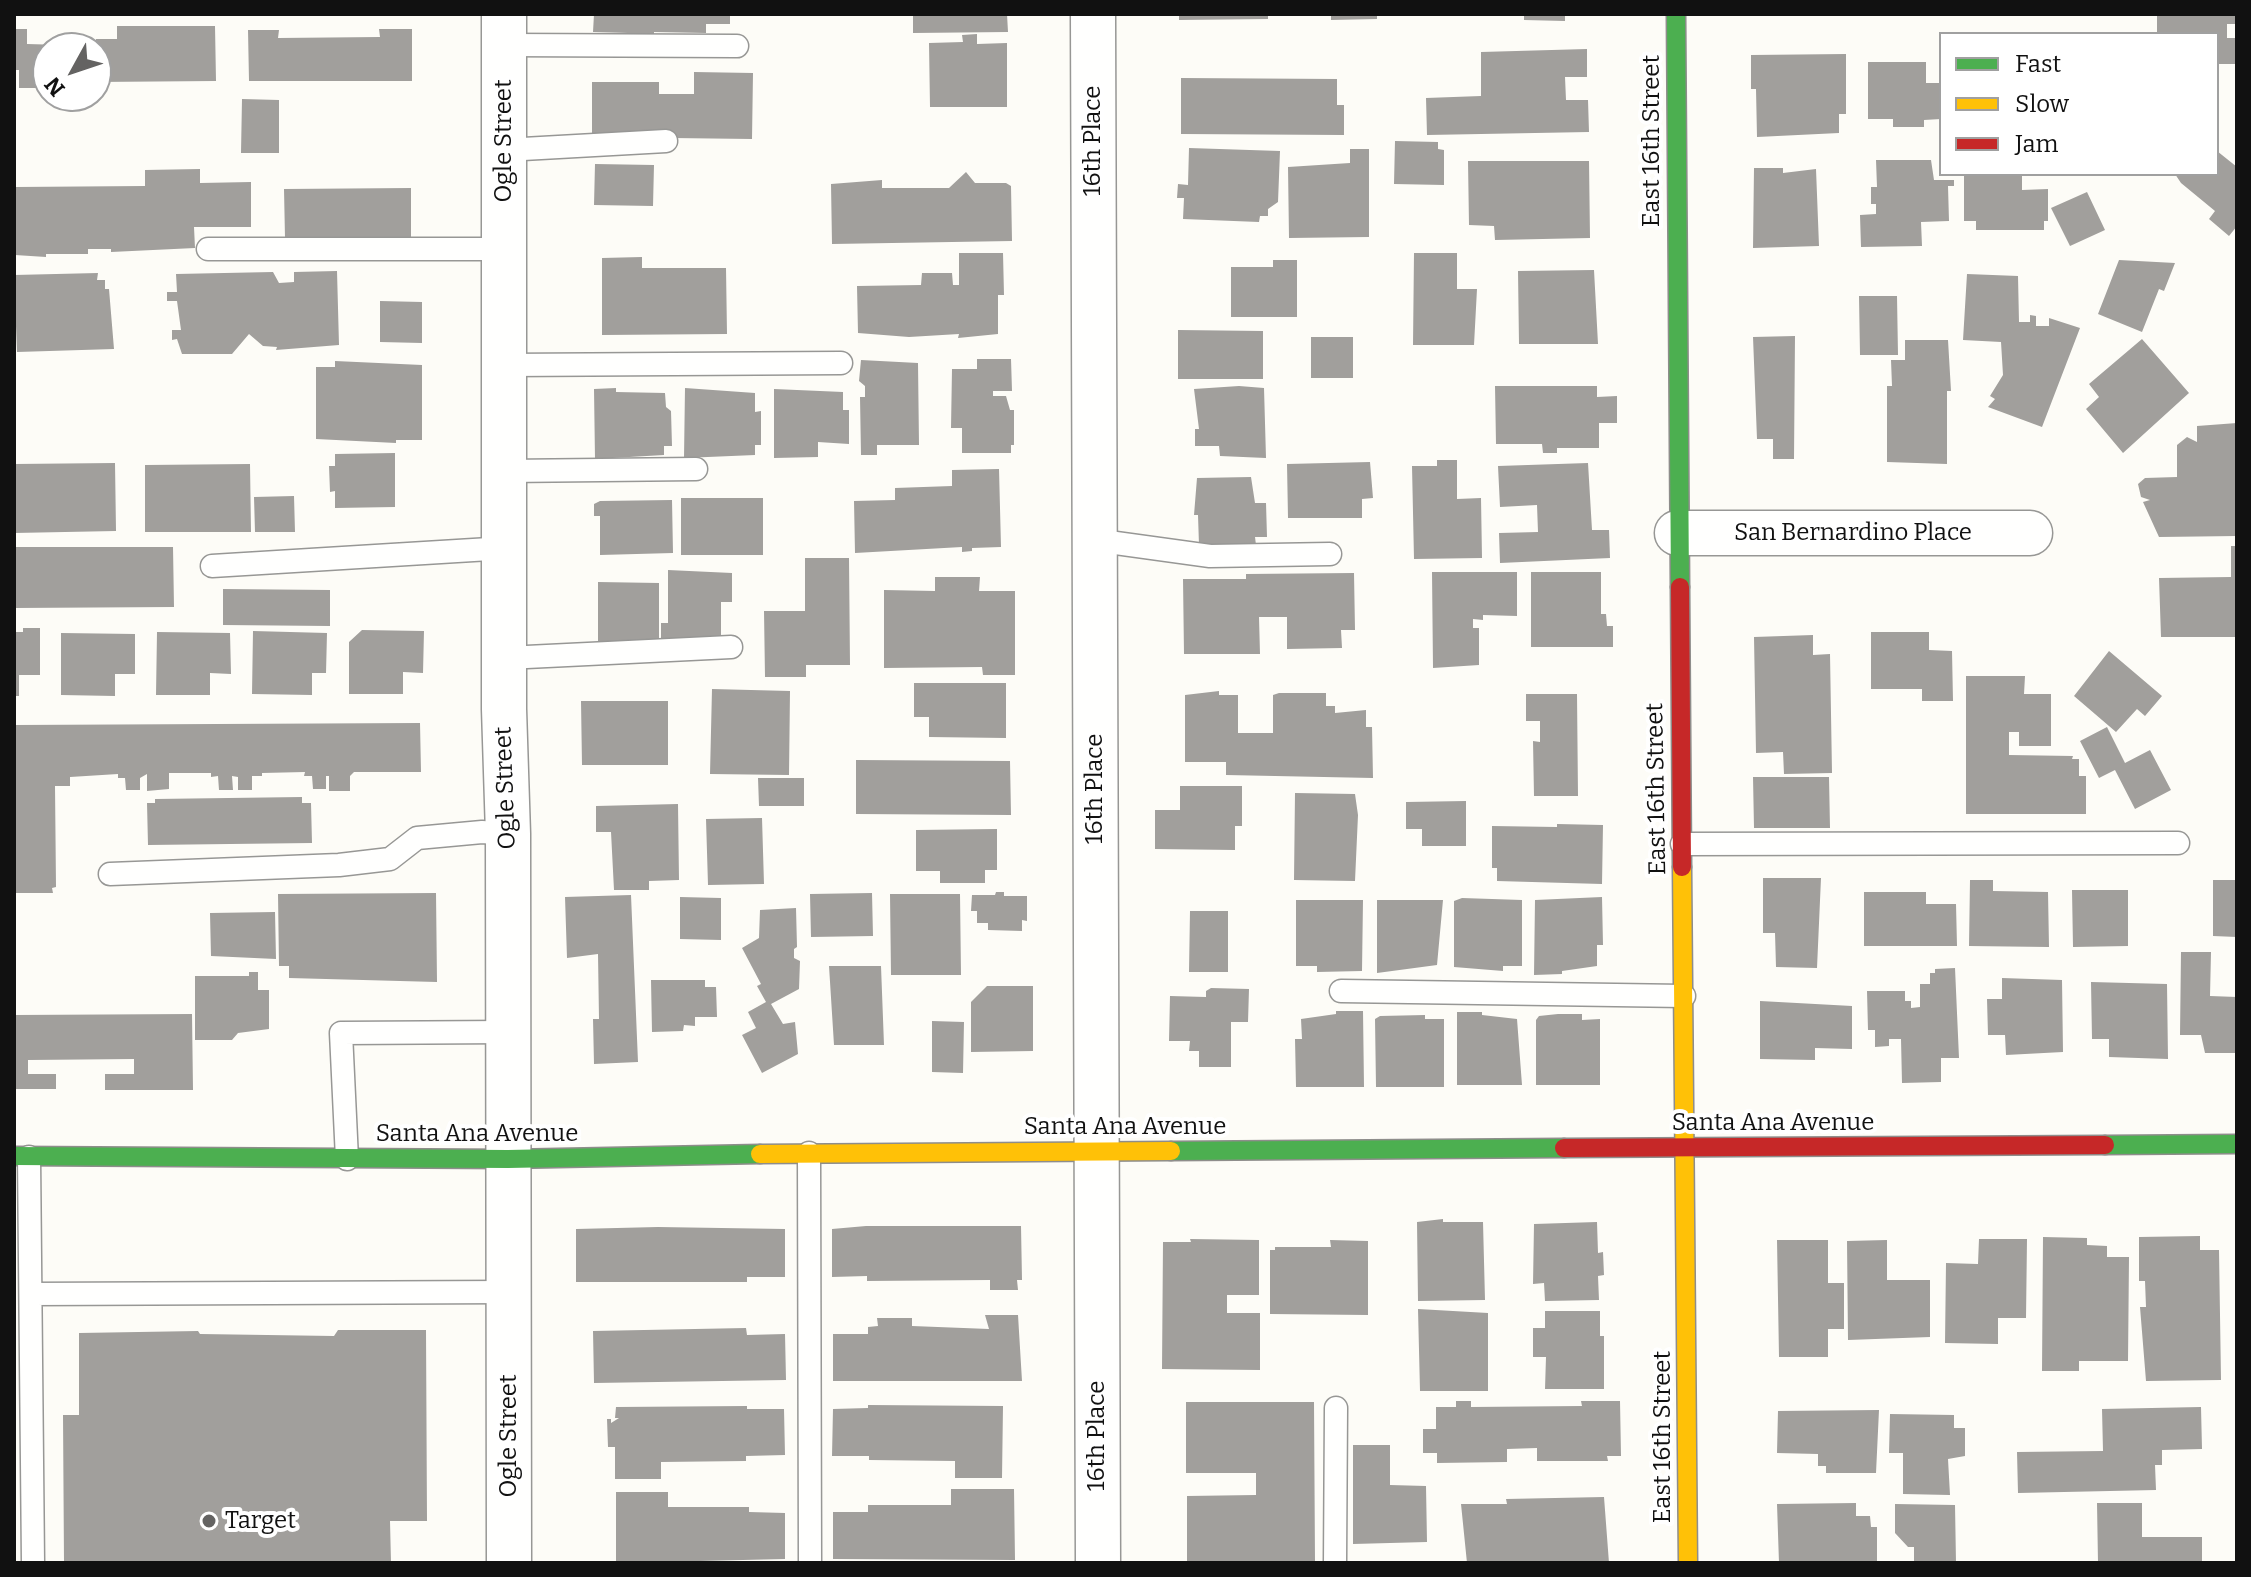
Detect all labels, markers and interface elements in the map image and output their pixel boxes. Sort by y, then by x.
north arrow [32,32,112,112]
legend [1939,32,2219,176]
text: Fast [2015,50,2061,78]
street label: East 16th Street [1638,55,1666,227]
text: N [39,71,71,102]
street label: Ogle Street [490,79,518,203]
street label: 16th Place [1079,86,1107,196]
text: Slow [2015,90,2069,118]
text: Jam [2015,130,2058,158]
street label: San Bernardino Place [1734,519,1972,547]
street label: East 16th Street [1641,703,1673,875]
street label: Ogle Street [489,726,523,850]
street label: 16th Place [1081,734,1109,844]
street label: Santa Ana Avenue [1672,1109,1874,1137]
street label: Santa Ana Avenue [1024,1113,1226,1141]
street label: Santa Ana Avenue [376,1120,578,1148]
street label: East 16th Street [1649,1351,1677,1523]
street label: Ogle Street [495,1374,523,1498]
street label: 16th Place [1083,1381,1111,1491]
place label: Target [225,1507,296,1535]
marker: Target [200,1512,218,1530]

